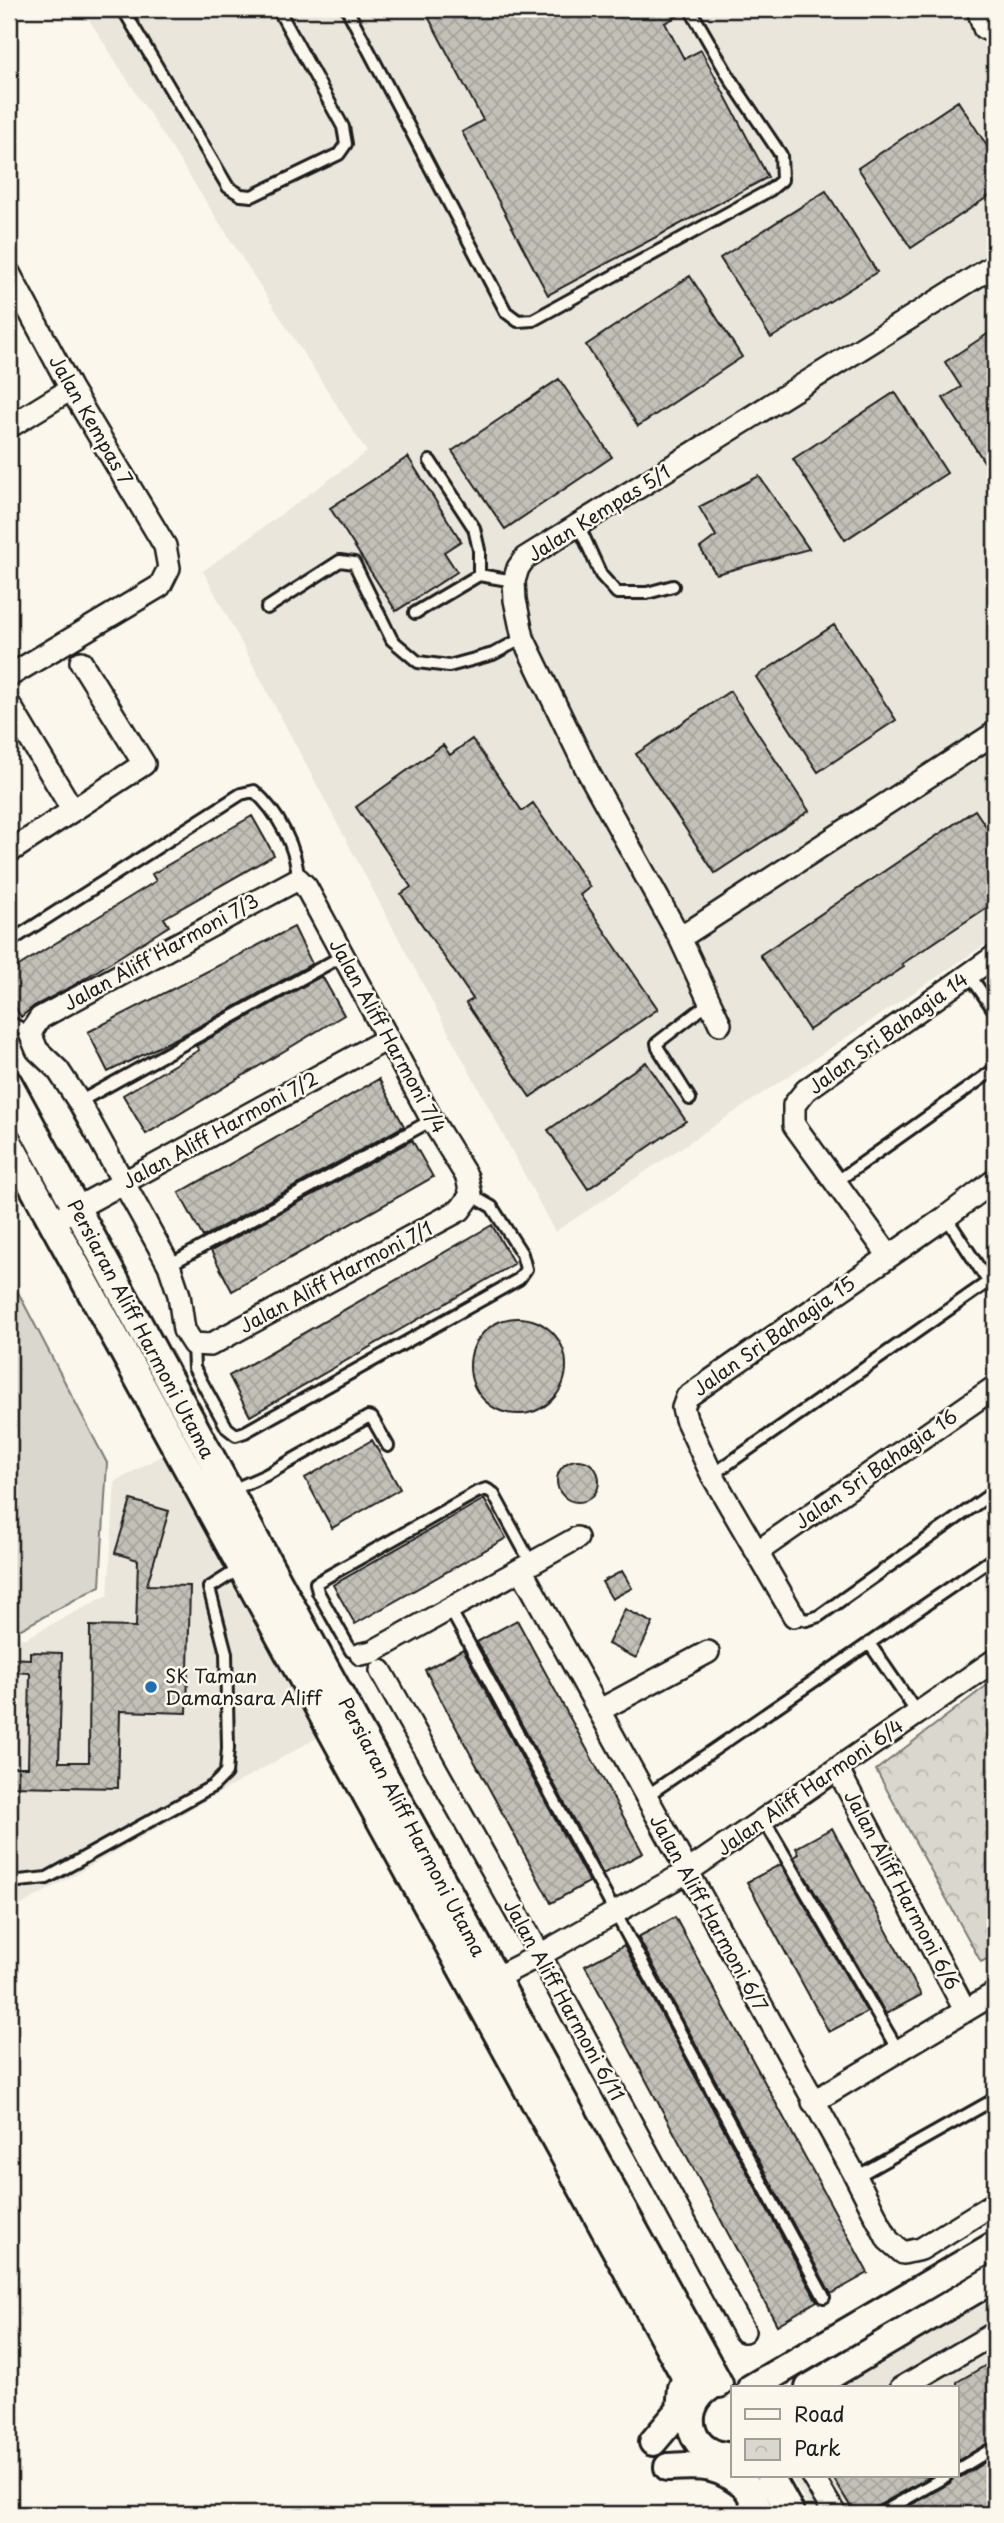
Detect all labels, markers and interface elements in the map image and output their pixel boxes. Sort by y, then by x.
street label: Jalan Kempas 7 [43,349,141,490]
street label: Jalan Kempas 5/1 [522,457,675,567]
street label: Jalan Aliff Harmoni 7/3 [58,886,263,1017]
street label: Jalan Aliff Harmoni 7/4 [324,933,454,1138]
street label: Jalan Sri Bahagia 14 [802,965,973,1100]
street label: Jalan Aliff Harmoni 7/2 [117,1064,322,1195]
street label: Persiaran Aliff Harmoni Utama [62,1194,222,1463]
street label: Jalan Aliff Harmoni 7/1 [234,1213,437,1339]
street label: Jalan Sri Bahagia 15 [687,1269,860,1402]
street label: Jalan Sri Bahagia 16 [789,1401,962,1535]
place label: SK Taman Damansara Aliff [165,1661,323,1711]
marker: SK Taman Damansara Aliff [143,1679,159,1695]
street label: Persiaran Aliff Harmoni Utama [333,1692,493,1961]
street label: Jalan Aliff Harmoni 6/4 [710,1711,909,1861]
street label: Jalan Aliff Harmoni 6/6 [838,1785,968,1994]
street label: Jalan Aliff Harmoni 6/7 [644,1809,776,2016]
street label: Jalan Aliff Harmoni 6/11 [498,1894,632,2105]
legend [731,2386,958,2478]
text: Road [794,2397,845,2429]
text: Park [794,2431,841,2463]

